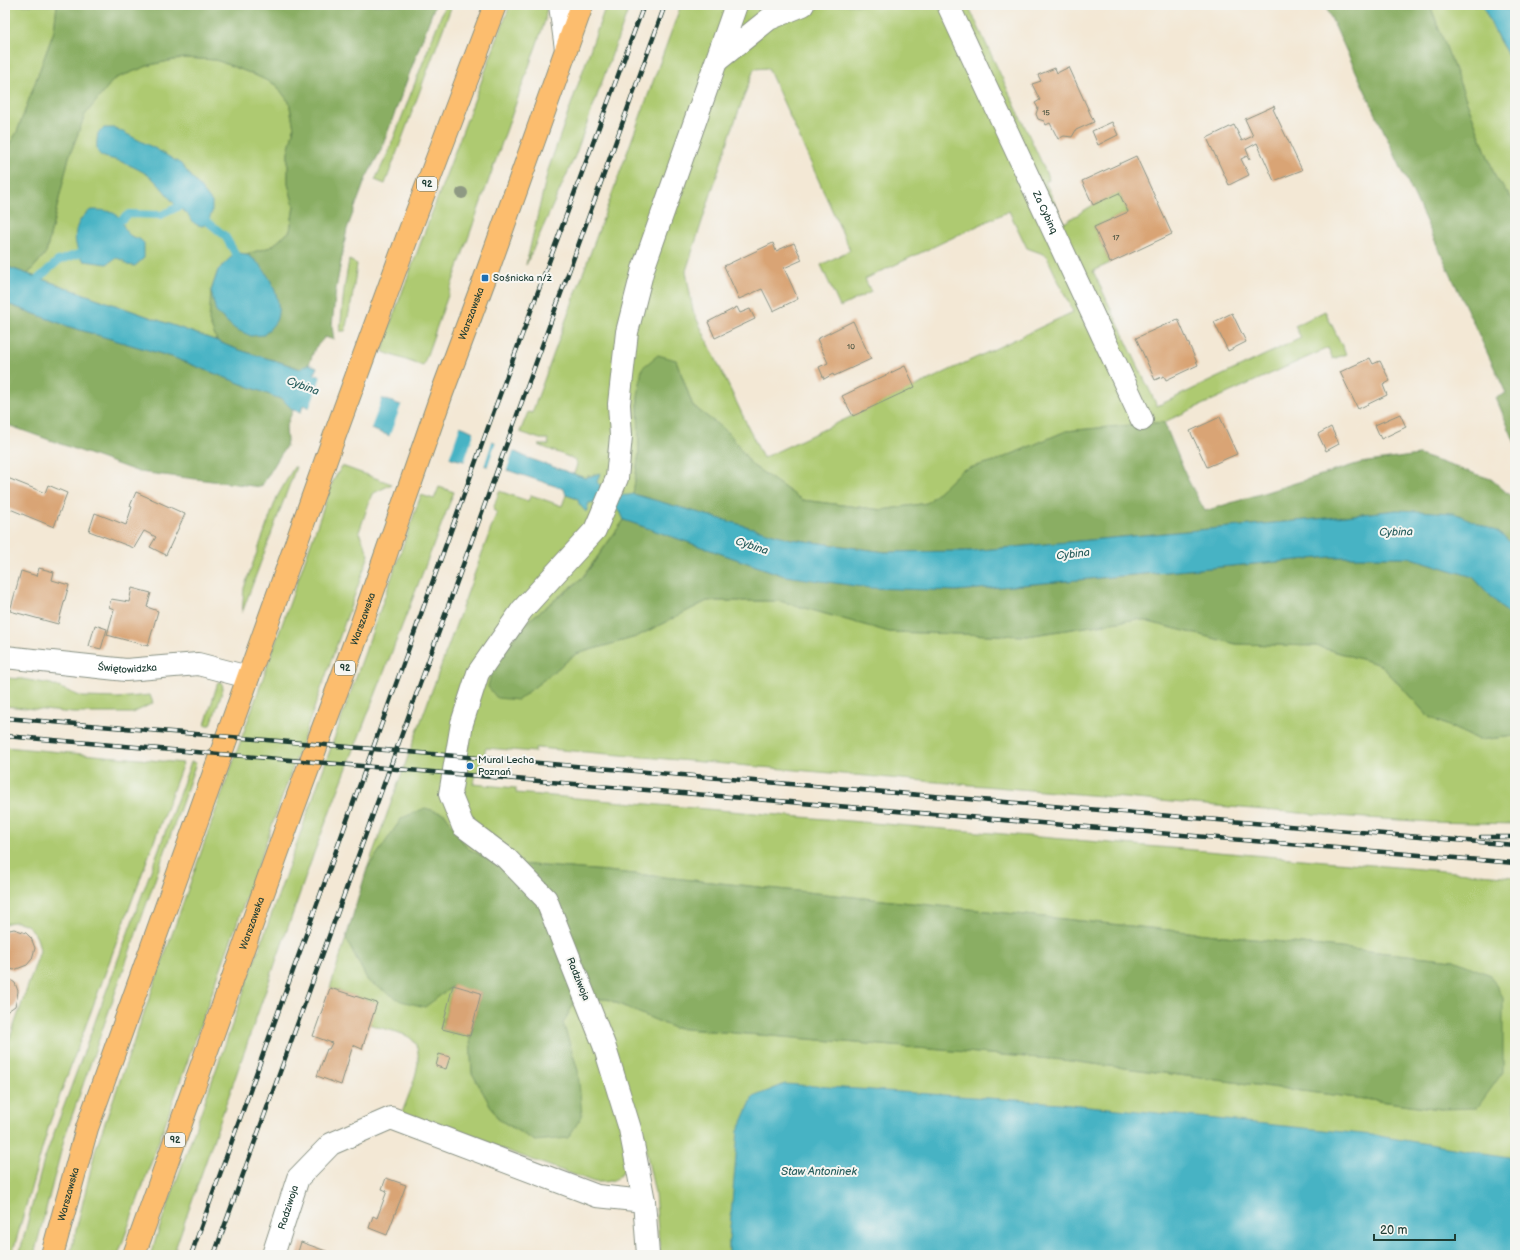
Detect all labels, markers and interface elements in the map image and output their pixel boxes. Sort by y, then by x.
house number: 15 [1042,108,1050,117]
road number: 92 [417,177,437,191]
street label: Za Cybiną [1029,188,1060,236]
house number: 17 [1112,233,1120,242]
place label: Sośnicka n/ż [493,272,552,284]
marker: Sośnicka n/ż [480,273,490,283]
street label: Warszawska [456,285,487,342]
house number: 10 [847,342,855,351]
water label: Cybina [285,374,321,398]
water label: Cybina [1379,525,1413,539]
water label: Cybina [734,535,770,557]
water label: Cybina [1055,545,1091,563]
street label: Warszawska [348,591,378,647]
street label: Świętowidzka [97,661,158,676]
road number: 92 [335,661,355,675]
place label: Mural Lecha Poznań [478,754,534,778]
marker: Mural Lecha Poznań [465,761,475,771]
street label: Warszawska [237,895,267,951]
street label: Radziwoja [564,956,592,1003]
road number: 92 [165,1133,185,1147]
water label: Staw Antoninek [781,1165,858,1178]
street label: Warszawska [56,1166,82,1222]
street label: Radziwoja [276,1183,301,1231]
scale bar [1374,1216,1455,1242]
text: 20 m [1380,1223,1407,1238]

